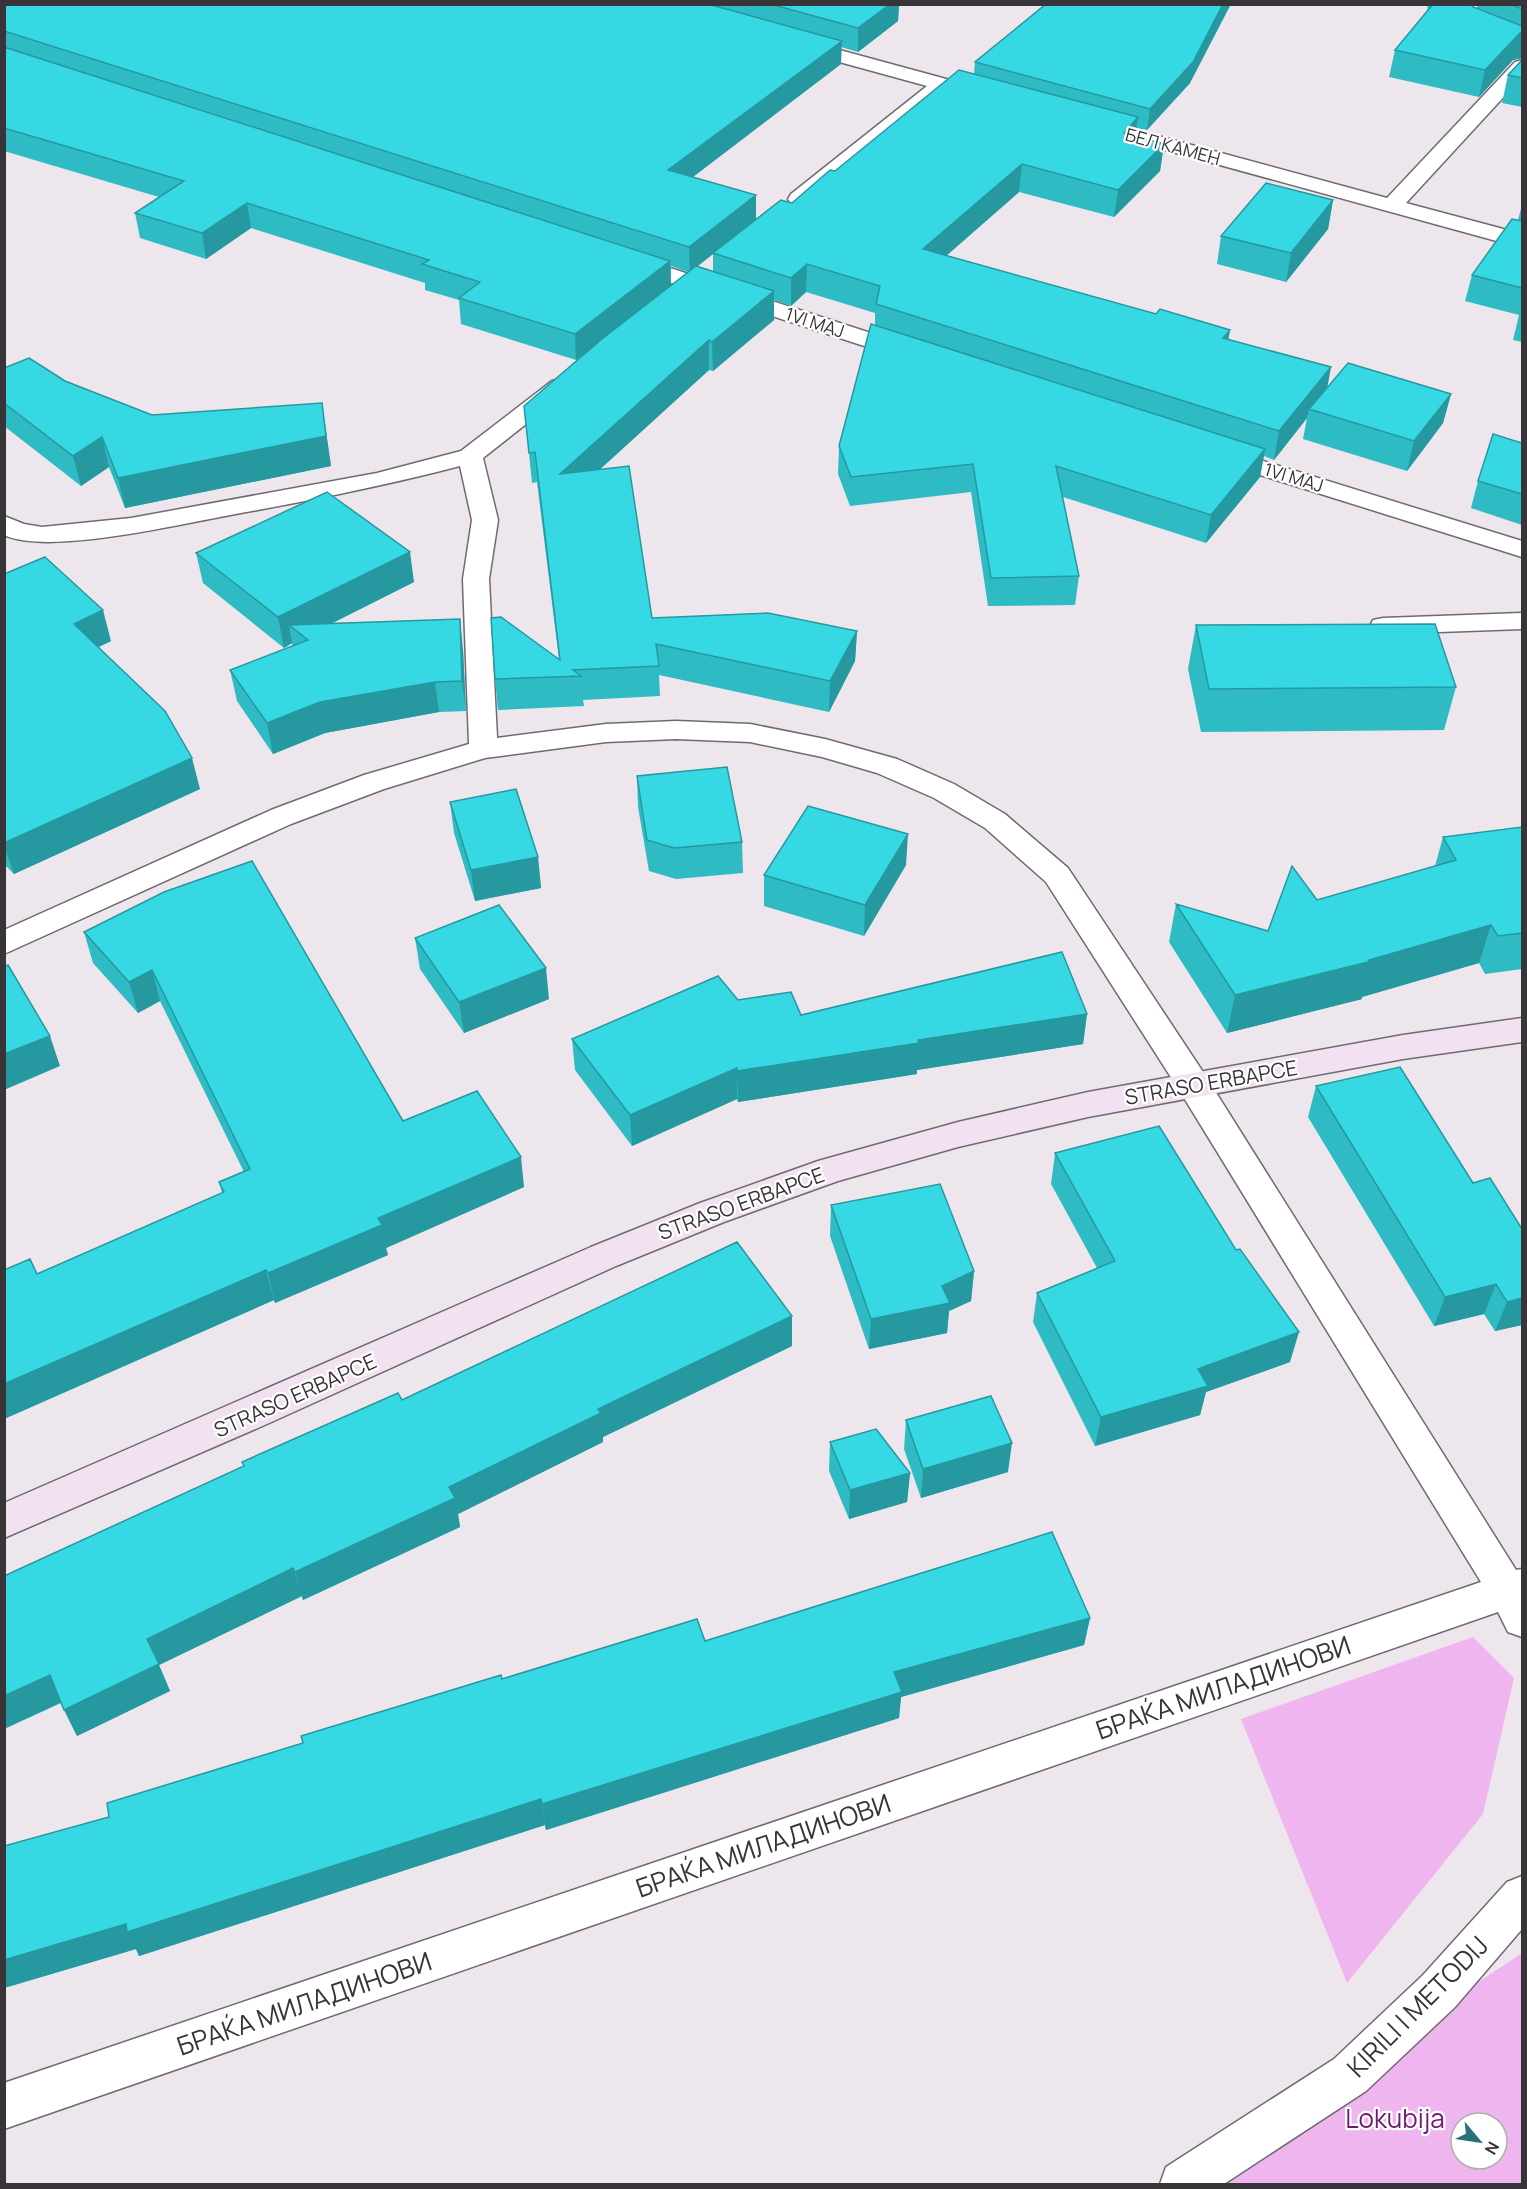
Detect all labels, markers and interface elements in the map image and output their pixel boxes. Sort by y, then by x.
street label: БЕЛ КАМЕН [1123,122,1223,170]
street label: 1VI MAJ [782,301,848,343]
street label: 1VI MAJ [1262,457,1326,497]
street label: STRASO ERBAPCE [1122,1053,1300,1111]
street label: STRASO ERBAPCE [654,1160,828,1246]
street label: STRASO ERBAPCE [209,1347,381,1443]
street label: БРАЌА МИЛАДИНОВИ [1091,1627,1355,1747]
street label: БРАЌА МИЛАДИНОВИ [631,1785,895,1905]
street label: KIRILI I METODIJ [1338,1927,1496,2085]
street label: БРАЌА МИЛАДИНОВИ [172,1943,436,2063]
park label: Lokubija [1345,2100,1445,2136]
north arrow [1449,2111,1509,2171]
text: N [1480,2138,1505,2159]

